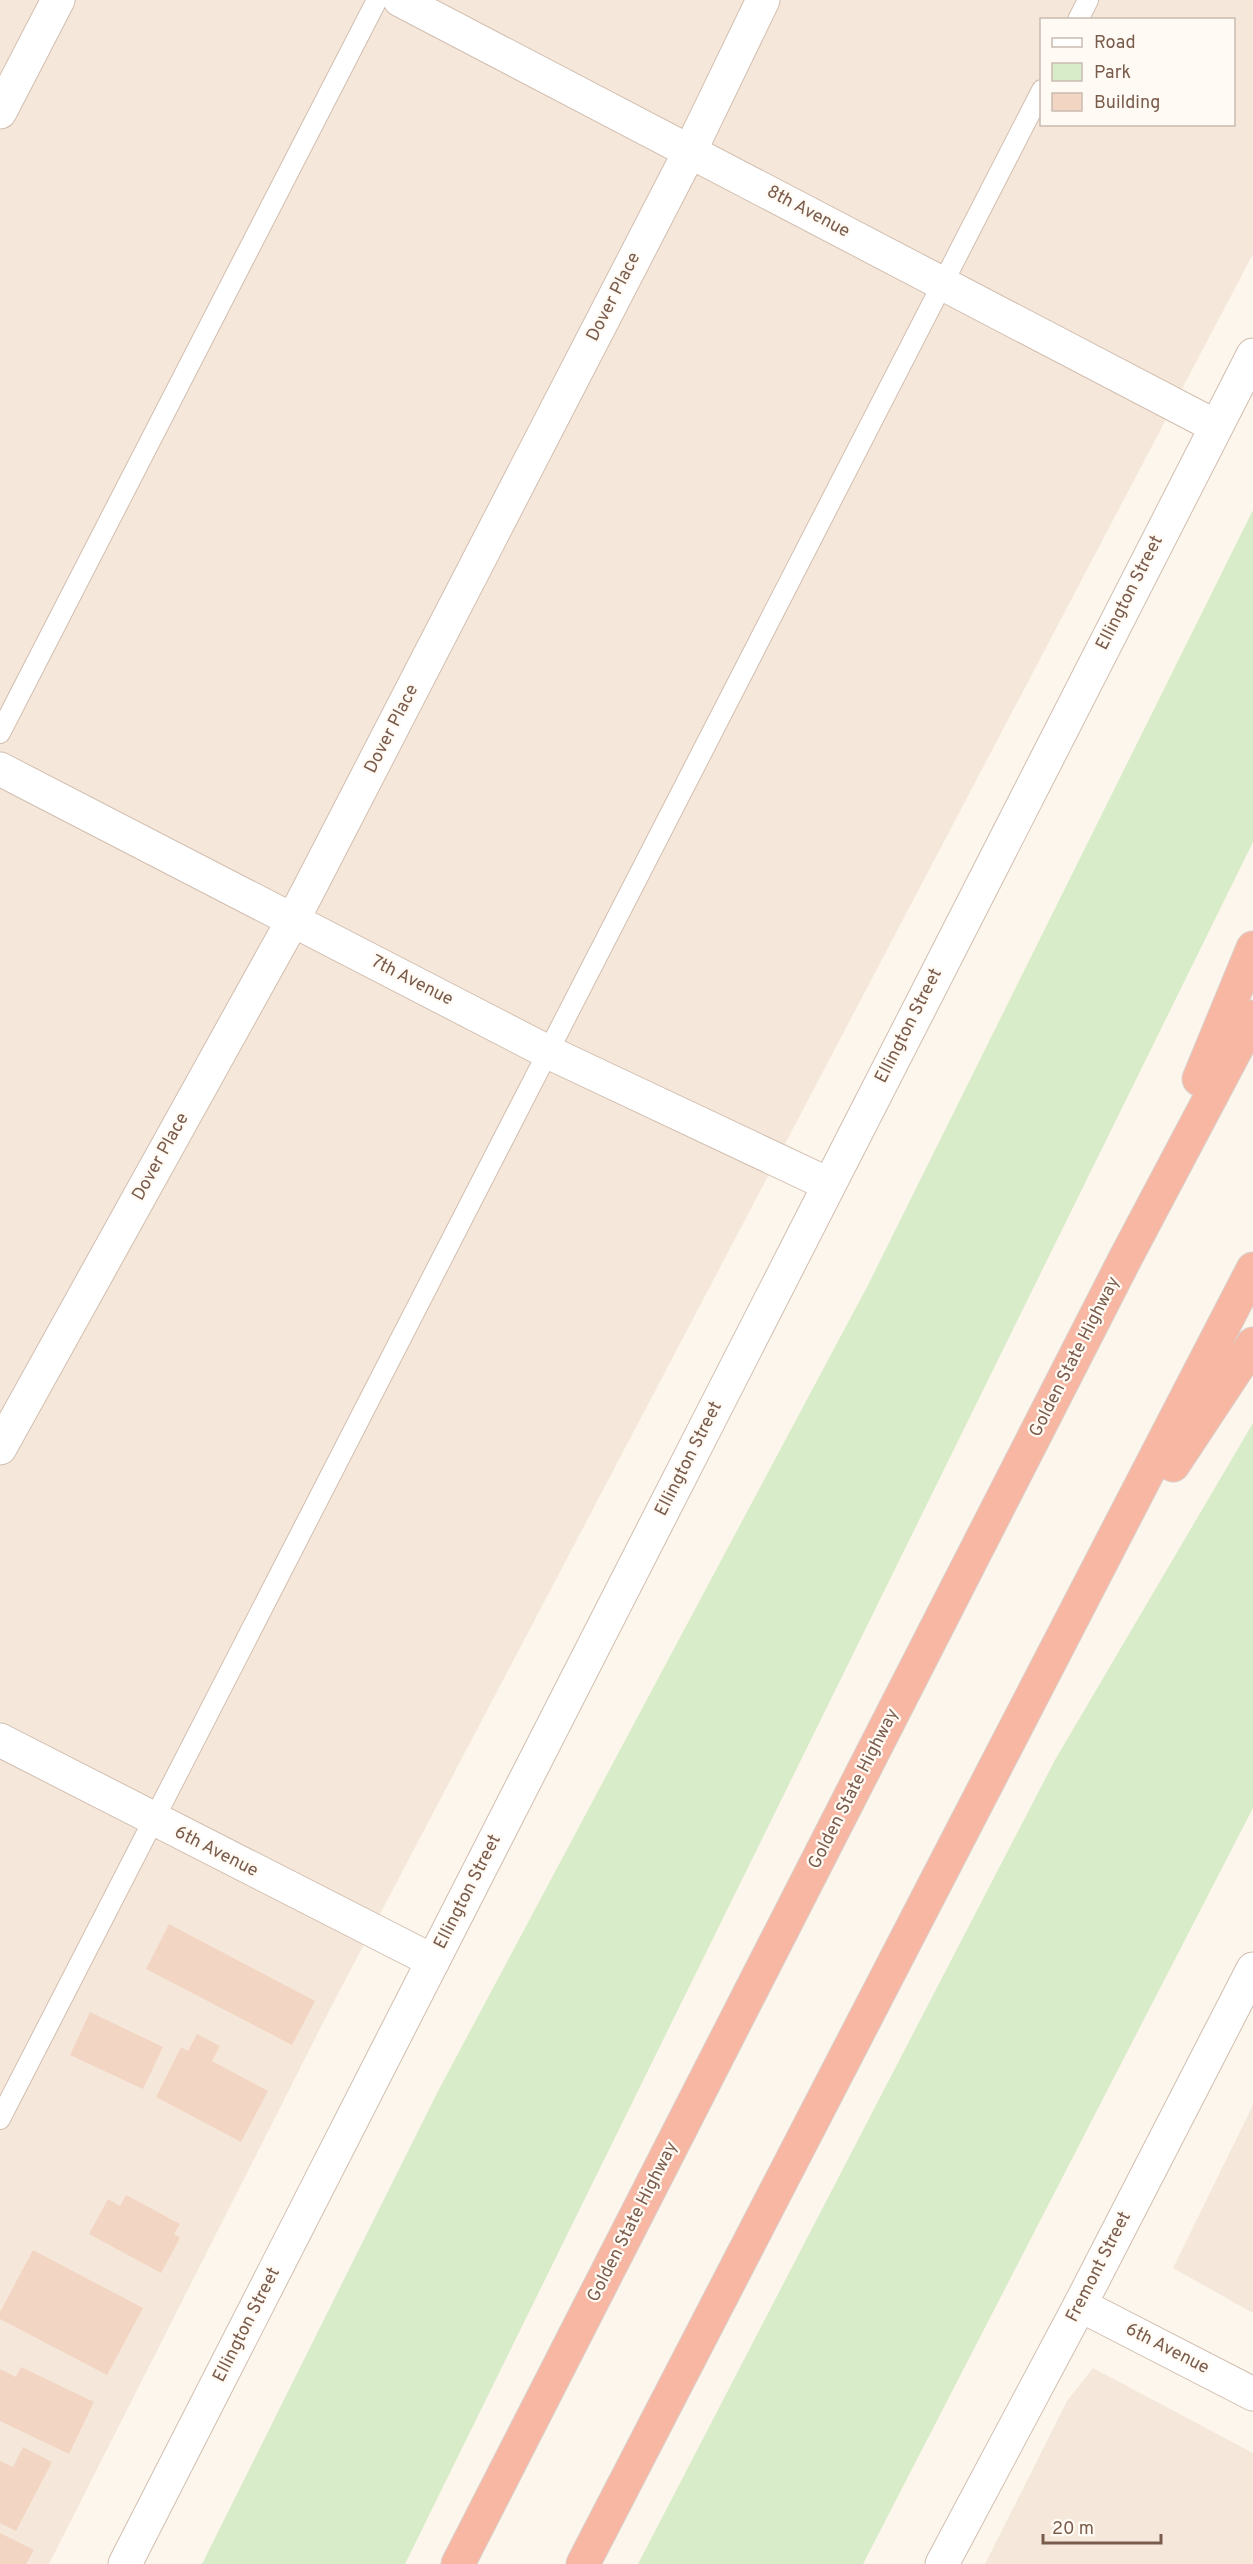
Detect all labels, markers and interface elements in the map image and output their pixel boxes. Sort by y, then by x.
legend [1040,18,1235,126]
text: Road [1094,32,1136,55]
text: Park [1094,62,1131,85]
text: Building [1094,92,1160,115]
street label: 8th Avenue [762,180,854,244]
street label: Dover Place [582,249,646,345]
street label: Ellington Street [1091,532,1169,654]
street label: Dover Place [360,681,424,777]
street label: 7th Avenue [367,951,457,1011]
street label: Ellington Street [870,965,948,1087]
street label: Dover Place [127,1109,195,1205]
street label: Golden State Highway [1024,1273,1126,1441]
street label: Ellington Street [650,1398,728,1520]
street label: Golden State Highway [803,1705,905,1873]
street label: 6th Avenue [170,1821,262,1883]
street label: Ellington Street [429,1831,507,1953]
street label: Golden State Highway [582,2138,684,2306]
street label: Fremont Street [1061,2208,1137,2326]
street label: Ellington Street [208,2264,286,2386]
street label: 6th Avenue [1121,2318,1213,2380]
scale bar [1043,2507,1162,2545]
text: 20 m [1052,2518,1094,2541]

